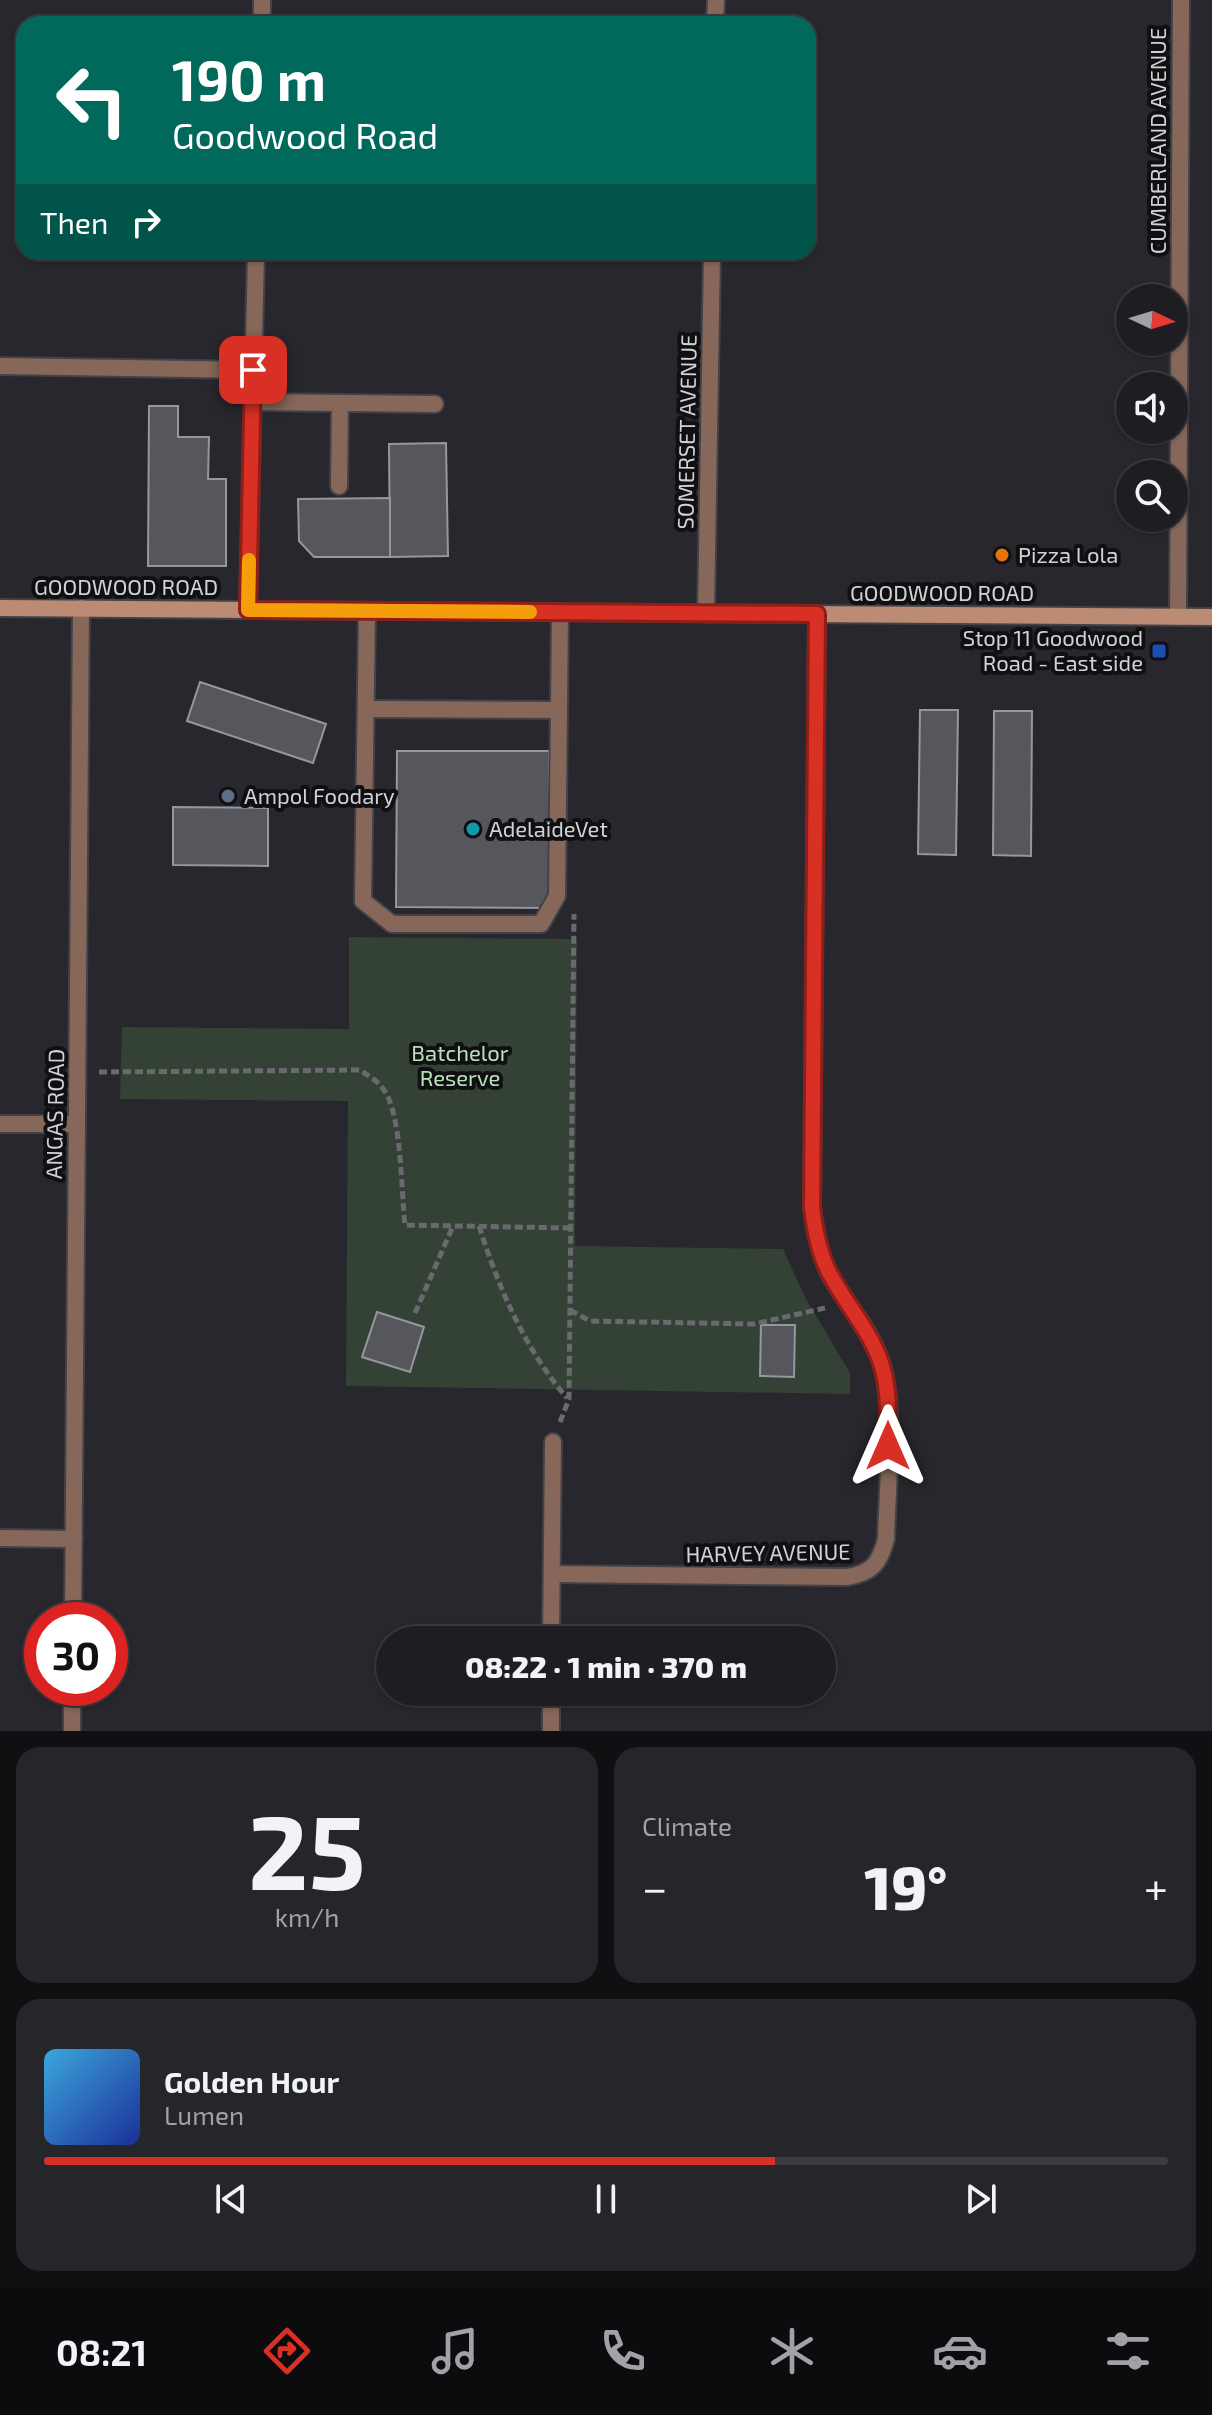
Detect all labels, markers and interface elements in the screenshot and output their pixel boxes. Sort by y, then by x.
street label: CUMBERLAND AVENUE [1144,28,1170,254]
text: 190 m [172,45,326,112]
icon: left [40,48,144,152]
text: Goodwood Road [172,113,438,156]
icon: right [124,200,168,244]
text: Then [40,204,108,240]
north arrow [1116,284,1188,356]
map controls [1116,284,1188,532]
street label: SOMERSET AVENUE [671,334,701,530]
pin [219,336,287,404]
icon: arrive [231,348,275,392]
button: sound [1116,372,1188,444]
button: search [1116,460,1188,532]
place label: Pizza Lola [1018,541,1118,567]
marker: Pizza Lola [993,546,1011,564]
street label: GOODWOOD ROAD [34,573,218,599]
street label: GOODWOOD ROAD [850,579,1034,605]
place label: Stop 11 Goodwood Road - East side [963,624,1143,675]
marker: Stop 11 Goodwood Road - East side [1150,642,1168,660]
place label: Ampol Foodary [244,782,395,808]
marker: Ampol Foodary [219,787,237,805]
place label: AdelaideVet [489,815,608,841]
marker: AdelaideVet [464,820,482,838]
park label: Batchelor Reserve [411,1039,509,1090]
street label: ANGAS ROAD [40,1049,68,1179]
position arrow [846,1404,930,1488]
street label: HARVEY AVENUE [685,1538,851,1566]
speed limit sign: 30 [24,1602,128,1706]
text: 08:22 · 1 min · 370 m [465,1648,747,1684]
text: 25 [248,1786,366,1911]
text: Climate [642,1810,732,1841]
text: 19° [864,1850,947,1922]
text: − [642,1860,668,1913]
text: + [1144,1860,1168,1913]
text: km/h [275,1901,339,1932]
text: Golden Hour [164,2063,339,2099]
text: Lumen [164,2099,244,2130]
icon: previous [209,2177,253,2221]
icon: pause [584,2177,628,2221]
icon: next [959,2177,1003,2221]
icon: directions [259,2323,315,2379]
icon: music [427,2323,483,2379]
icon: phone [595,2323,651,2379]
icon: climate [764,2323,820,2379]
icon: car [932,2323,988,2379]
icon: filters [1100,2323,1156,2379]
text: 08:21 [56,2330,147,2373]

